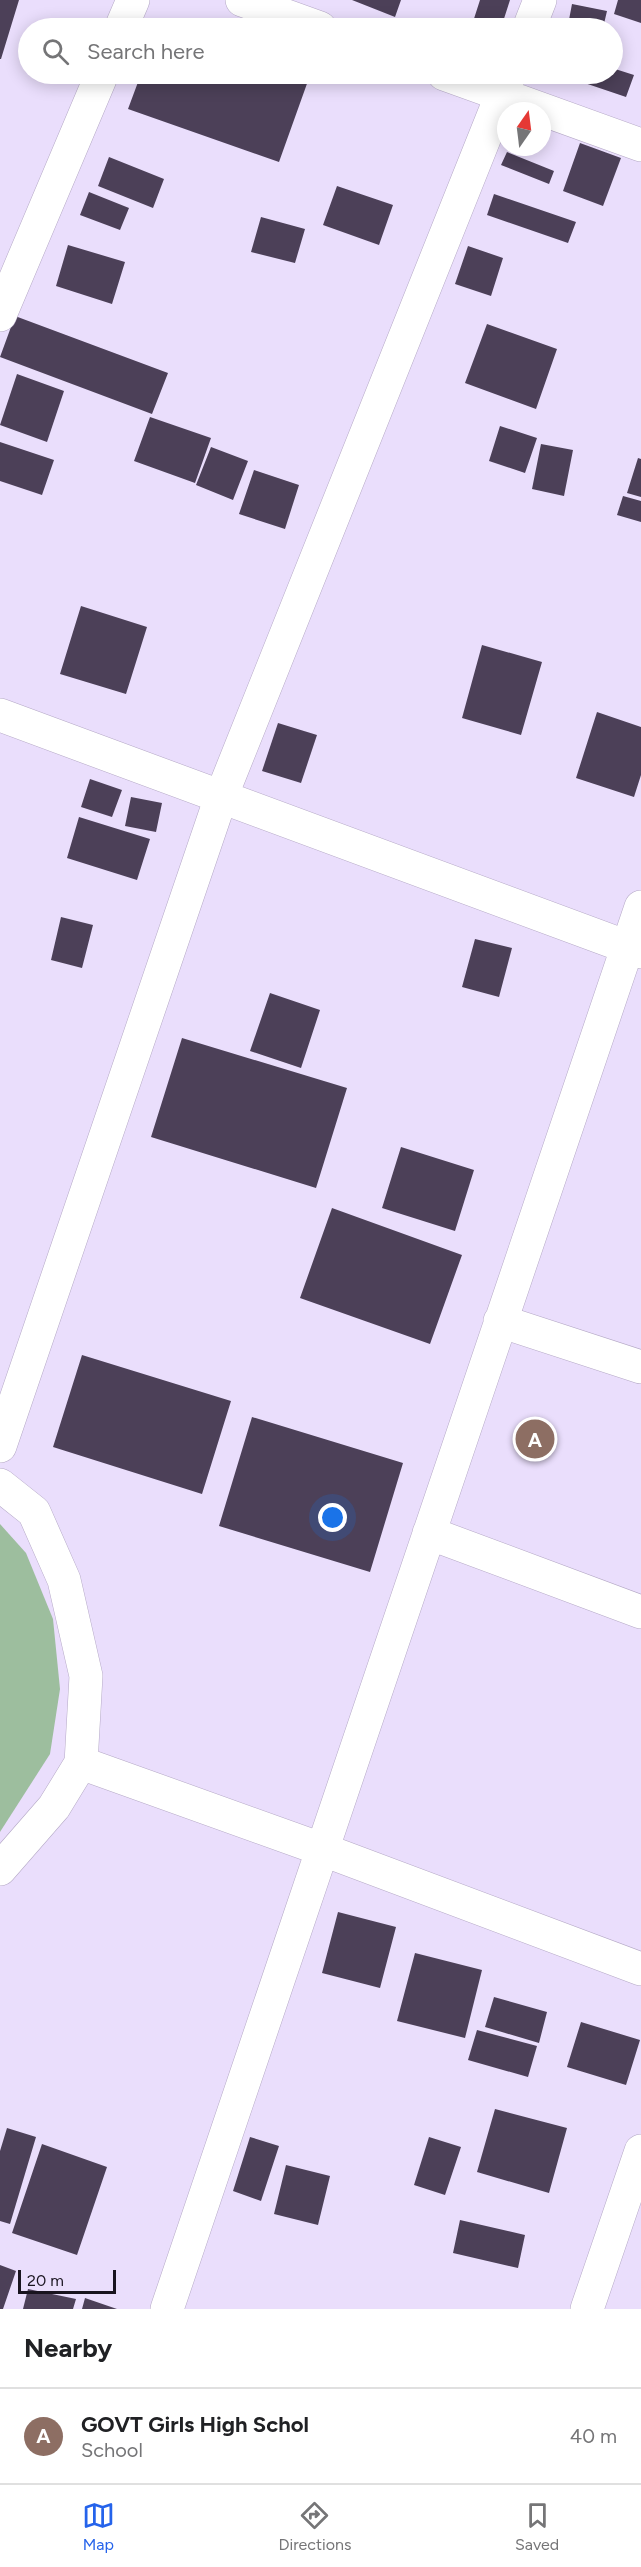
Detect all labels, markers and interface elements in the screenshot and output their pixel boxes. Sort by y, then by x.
search box [18,18,623,84]
icon: search [39,35,72,68]
text: Search here [87,38,205,65]
north arrow [497,102,551,156]
pin: A [516,1416,554,1462]
your location [318,1503,347,1532]
scale bar [18,2267,116,2294]
text: 20 m [27,2271,64,2290]
text: Nearby [24,2332,112,2364]
text: GOVT Girls High Schol [81,2411,309,2438]
text: A [36,2424,51,2448]
text: 40 m [570,2424,617,2448]
text: School [81,2438,143,2462]
tab: Map [82,2499,115,2554]
tab: Directions [278,2499,351,2554]
tab: Saved [515,2499,559,2554]

